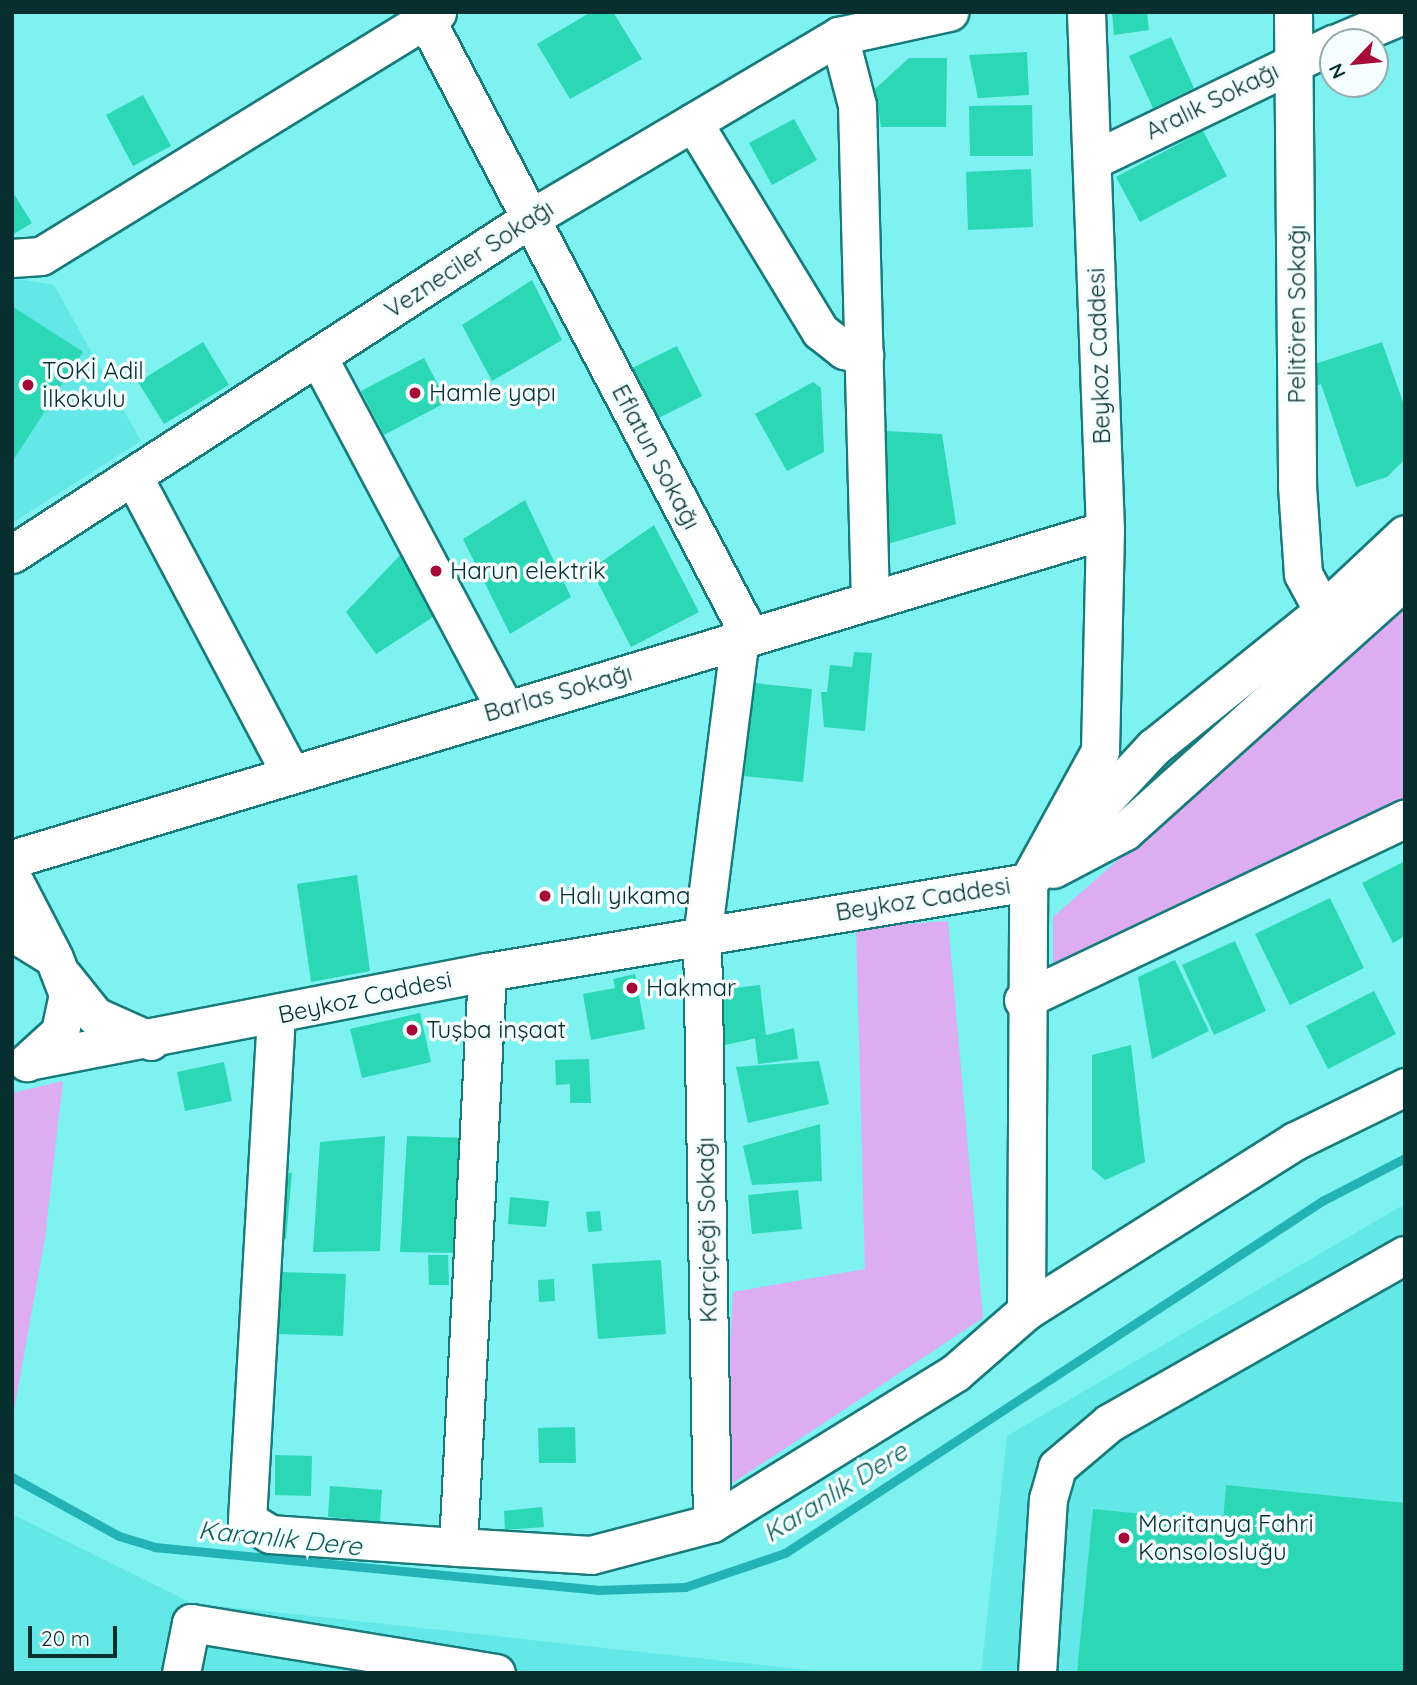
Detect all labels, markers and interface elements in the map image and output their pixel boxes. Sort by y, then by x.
north arrow [1319,28,1389,98]
street label: Aralık Sokağı [1141,56,1283,146]
text: N [1323,60,1351,83]
street label: Vezneciler Sokağı [379,194,559,324]
street label: Pelitören Sokağı [1283,225,1311,403]
street label: Beykoz Caddesi [1082,267,1116,445]
place label: TOKİ Adil İlkokulu [42,357,144,413]
marker: TOKİ Adil İlkokulu [20,377,36,393]
place label: Hamle yapı [429,379,556,407]
street label: Eflatun Sokağı [606,380,706,534]
marker: Hamle yapı [407,385,423,401]
place label: Harun elektrik [450,557,606,585]
marker: Harun elektrik [428,563,444,579]
street label: Barlas Sokağı [481,658,635,728]
street label: Beykoz Caddesi [834,871,1012,927]
place label: Halı yıkama [559,882,691,910]
marker: Halı yıkama [537,888,553,904]
street label: Beykoz Caddesi [276,965,454,1029]
place label: Hakmar [646,974,736,1002]
marker: Hakmar [624,980,640,996]
place label: Tuşba inşaat [426,1016,566,1044]
marker: Tuşba inşaat [404,1022,420,1038]
street label: Karçiçeği Sokağı [691,1137,723,1323]
water label: Karanlık Dere [757,1435,913,1549]
place label: Moritanya Fahri Konsolosluğu [1138,1510,1314,1566]
water label: Karanlık Dere [197,1514,363,1562]
marker: Moritanya Fahri Konsolosluğu [1116,1530,1132,1546]
scale bar [32,1612,121,1656]
text: 20 m [41,1625,90,1651]

